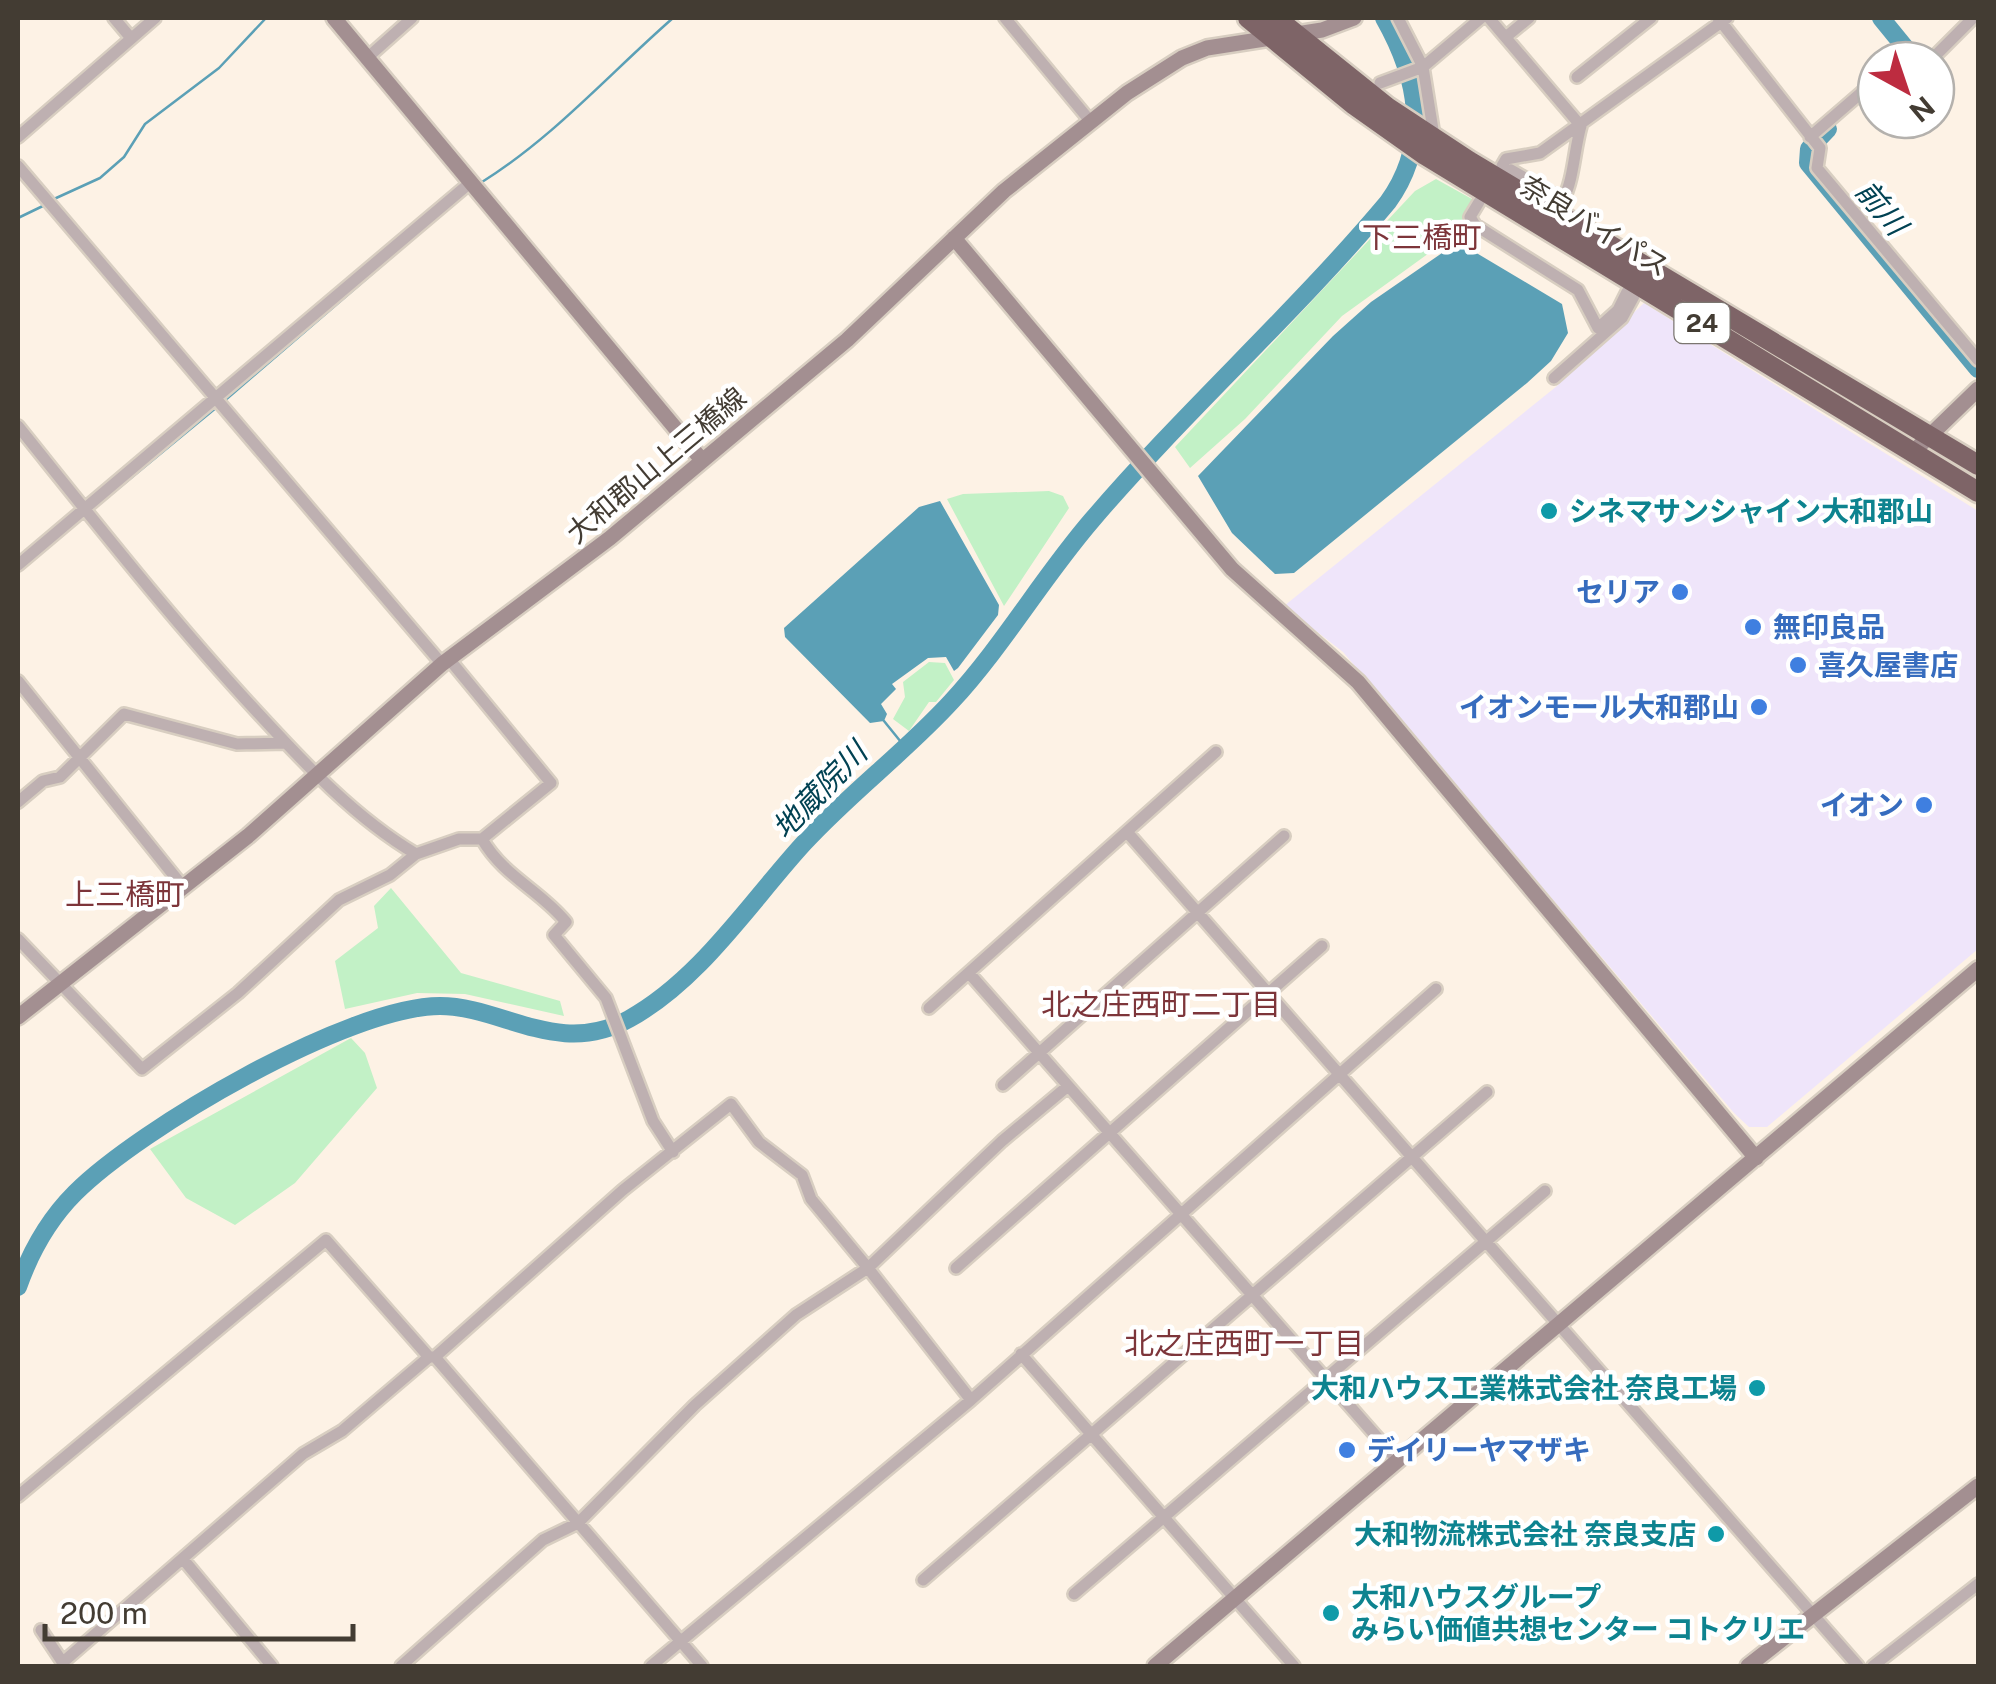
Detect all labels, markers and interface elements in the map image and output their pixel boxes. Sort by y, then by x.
north arrow [1856,40,1956,140]
text: N [1903,90,1941,129]
street label: 奈良バイパス [1515,168,1676,283]
water label: 前川 [1849,173,1917,244]
district label: 下三橋町 [1362,219,1482,255]
road number: 24 [1674,303,1730,343]
street label: 大和郡山上三橋線 [559,380,752,549]
place label: シネマサンシャイン大和郡山 [1569,494,1933,527]
marker: シネマサンシャイン大和郡山 [1538,500,1560,522]
place label: セリア [1576,575,1660,608]
marker: セリア [1669,581,1691,603]
place label: 無印良品 [1773,610,1885,643]
marker: 無印良品 [1742,616,1764,638]
place label: 喜久屋書店 [1818,648,1958,681]
marker: 喜久屋書店 [1787,654,1809,676]
place label: イオンモール大和郡山 [1459,690,1739,723]
marker: イオンモール大和郡山 [1748,696,1770,718]
water label: 地蔵院川 [765,732,876,846]
place label: イオン [1820,788,1904,821]
marker: イオン [1913,794,1935,816]
district label: 上三橋町 [65,876,185,912]
district label: 北之庄西町二丁目 [1041,986,1281,1022]
district label: 北之庄西町一丁目 [1124,1325,1364,1361]
place label: 大和ハウス工業株式会社 奈良工場 [1311,1371,1737,1404]
marker: 大和ハウス工業株式会社 奈良工場 [1746,1377,1768,1399]
place label: デイリーヤマザキ [1367,1433,1591,1466]
marker: デイリーヤマザキ [1336,1439,1358,1461]
place label: 大和物流株式会社 奈良支店 [1354,1517,1696,1550]
marker: 大和物流株式会社 奈良支店 [1705,1523,1727,1545]
scale bar [45,1579,352,1641]
place label: 大和ハウスグループ みらい価値共想センター コトクリエ [1351,1580,1805,1645]
text: 200 m [60,1595,148,1631]
marker: 大和ハウスグループ みらい価値共想センター コトクリエ [1320,1602,1342,1624]

